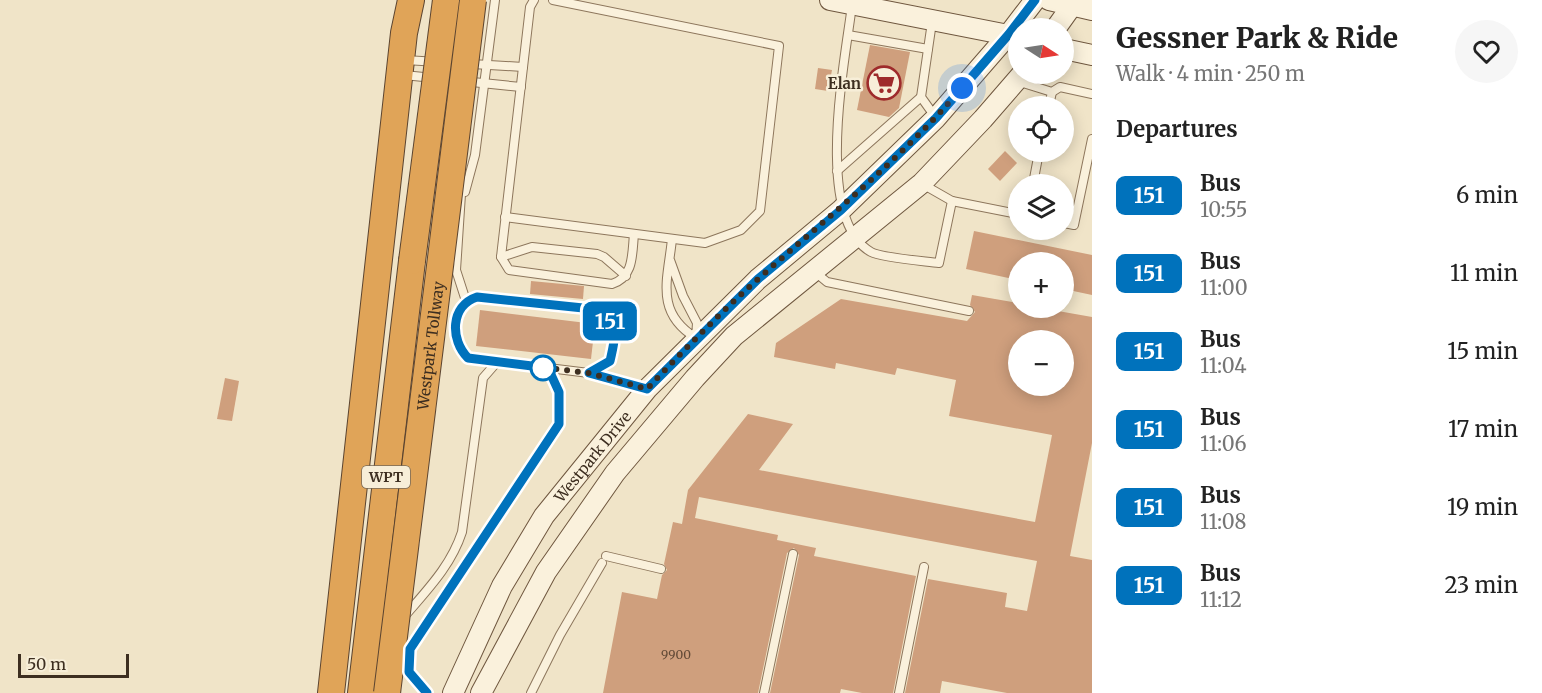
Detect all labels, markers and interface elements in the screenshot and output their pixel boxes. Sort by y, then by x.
north arrow [1008,18,1074,84]
map controls [1008,18,1074,396]
text: Gessner Park & Ride [1116,20,1398,56]
button: heart [1455,20,1518,83]
text: Walk · 4 min · 250 m [1116,61,1305,86]
supermarket icon: Elan [866,65,902,101]
your location [947,73,977,103]
place label: Elan [828,74,861,93]
button: locate [1008,96,1074,162]
text: Departures [1116,115,1238,143]
text: Bus [1200,169,1241,197]
button: layers [1008,174,1074,240]
text: 6 min [1456,181,1518,209]
text: 151 [1134,182,1164,209]
text: 10:55 [1200,197,1247,222]
text: Bus [1200,247,1241,275]
button: + [1008,252,1074,318]
text: 11 min [1450,259,1518,287]
text: 151 [1134,260,1164,287]
text: 11:00 [1200,275,1248,300]
street label: Westpark Tollway [413,280,448,412]
line badge: 151 [576,302,644,340]
text: 151 [595,308,625,335]
text: Bus [1200,325,1241,353]
button: − [1008,330,1074,396]
text: 15 min [1447,337,1518,365]
text: 151 [1134,338,1164,365]
text: 11:04 [1200,353,1247,378]
unlabelled marker [530,355,556,381]
text: Bus [1200,403,1241,431]
street label: Westpark Drive [549,407,635,507]
text: 17 min [1448,415,1518,443]
text: 151 [1134,416,1164,443]
text: 11:06 [1200,431,1247,456]
road number: WPT [362,466,410,488]
text: Bus [1200,481,1241,509]
text: 19 min [1447,493,1518,521]
text: 151 [1134,494,1164,521]
text: 11:08 [1200,509,1246,534]
text: Bus [1200,559,1241,587]
text: 23 min [1444,571,1518,599]
text: 151 [1134,572,1164,599]
text: 11:12 [1200,587,1242,612]
house number: 9900 [661,647,691,662]
scale bar [18,651,129,678]
text: 50 m [27,654,66,674]

